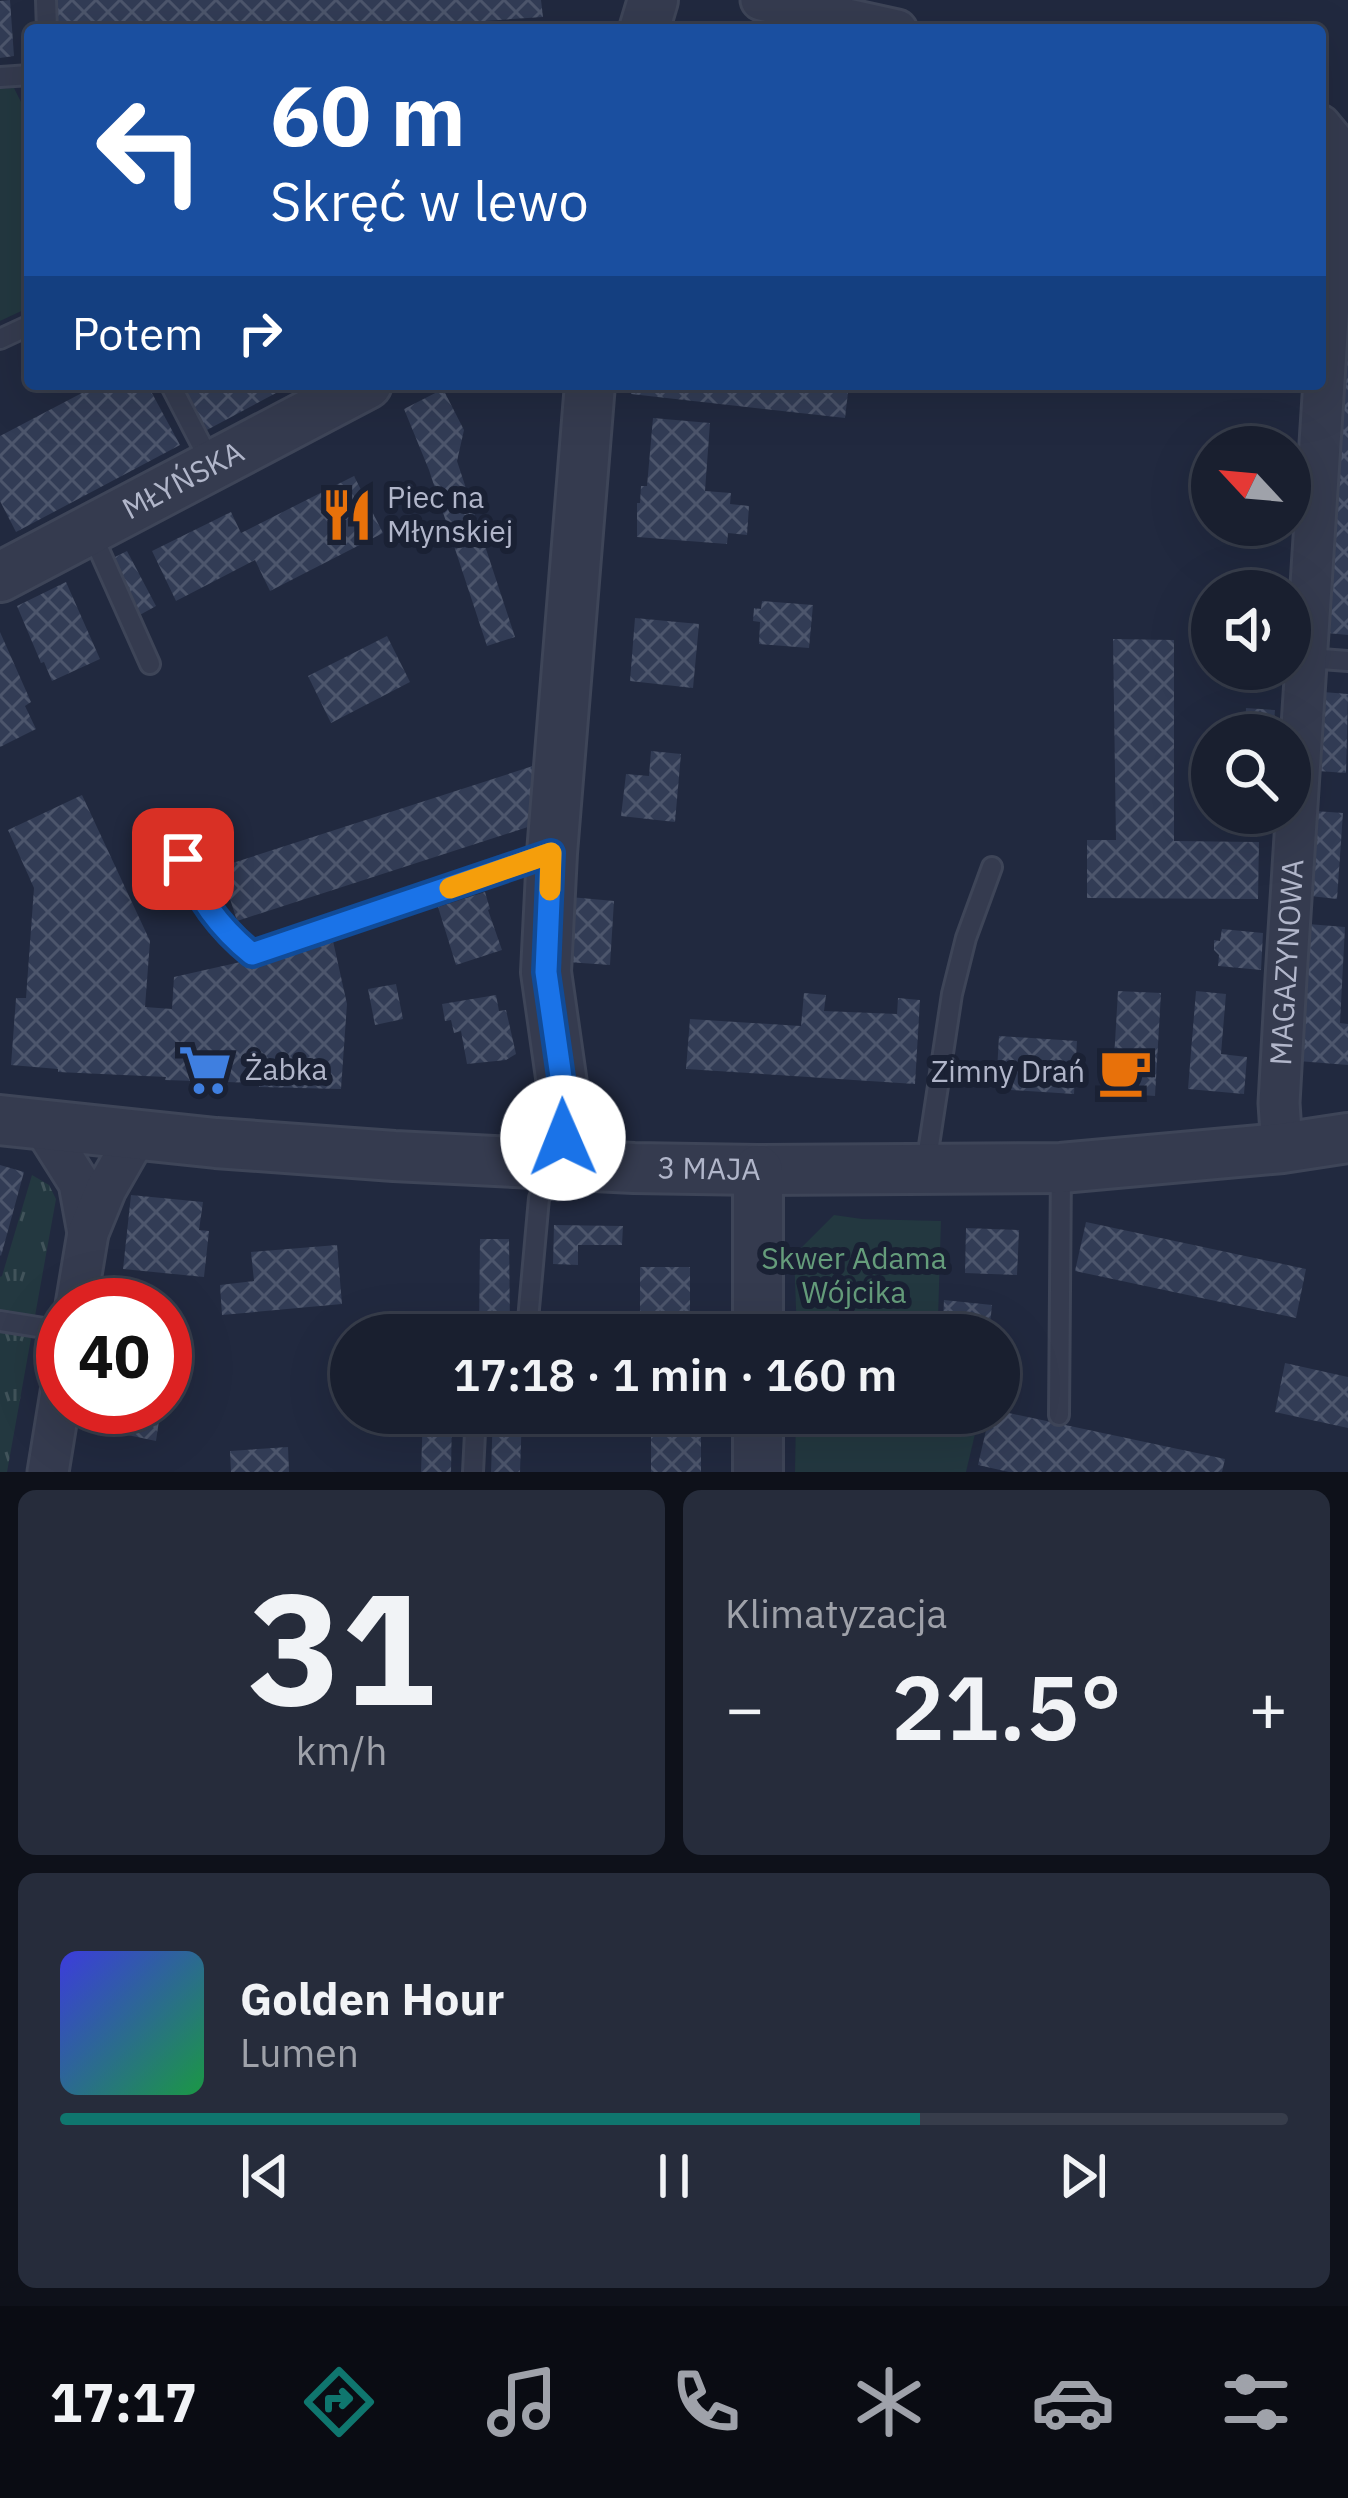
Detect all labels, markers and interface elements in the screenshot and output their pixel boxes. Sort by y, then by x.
text: 60 m [270,60,466,169]
icon: left [72,72,228,228]
text: Skręć w lewo [270,166,589,236]
icon: right [227,300,293,366]
text: Potem [72,304,203,362]
north arrow [1191,426,1311,546]
map controls [1191,426,1311,834]
street label: MŁYŃSKA [115,431,250,527]
place label: Piec na Młynskiej [387,477,513,550]
restaurant icon: Piec na Młynskiej [318,486,376,544]
button: sound [1191,570,1311,690]
button: search [1191,714,1311,834]
pin [132,808,234,910]
icon: arrive [150,826,216,892]
street label: MAGAZYNOWA [1260,858,1312,1067]
supermarket icon: Żabka [176,1041,234,1099]
cafe icon: Zimny Drań [1096,1043,1154,1101]
place label: Żabka [245,1049,328,1088]
place label: Zimny Drań [931,1051,1085,1090]
position arrow [500,1075,626,1201]
street label: 3 MAJA [657,1147,761,1188]
park label: Skwer Adama Wójcika [761,1238,947,1311]
speed limit sign: 40 [36,1278,192,1434]
text: 17:18 · 1 min · 160 m [453,1345,897,1403]
text: 31 [248,1545,435,1748]
text: Klimatyzacja [725,1588,947,1639]
text: 21.5° [891,1648,1122,1765]
text: − [725,1664,765,1750]
text: + [1248,1664,1288,1750]
text: km/h [296,1725,387,1776]
text: Golden Hour [240,1969,504,2027]
text: Lumen [240,2027,359,2078]
icon: previous [232,2143,298,2209]
icon: pause [641,2143,707,2209]
icon: next [1050,2143,1116,2209]
icon: directions [297,2360,381,2444]
icon: music [480,2360,564,2444]
icon: phone [664,2360,748,2444]
icon: climate [847,2360,931,2444]
icon: car [1031,2360,1115,2444]
icon: filters [1214,2360,1298,2444]
text: 17:17 [50,2367,197,2437]

